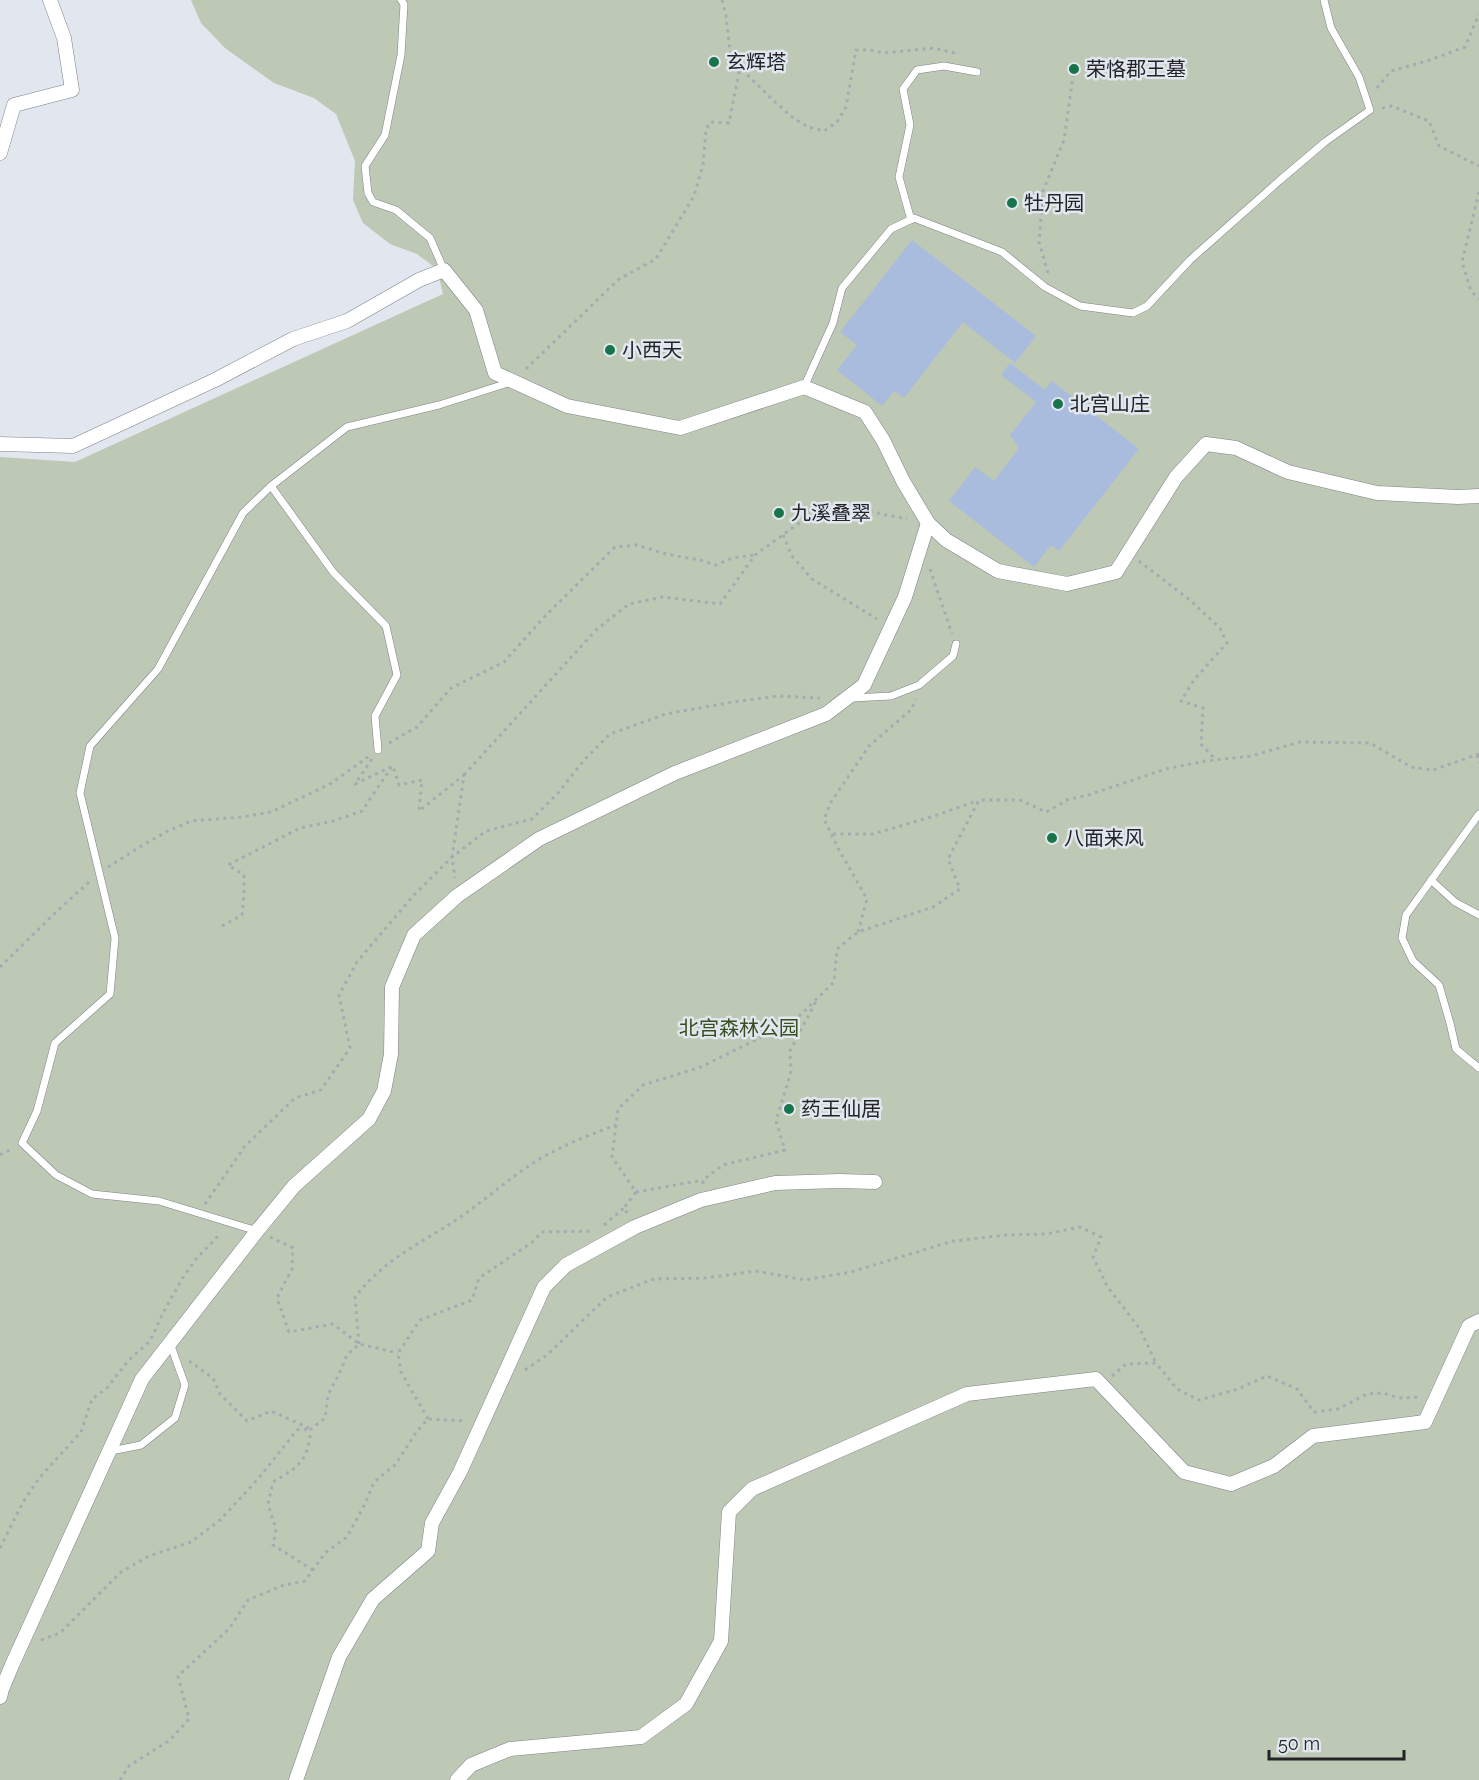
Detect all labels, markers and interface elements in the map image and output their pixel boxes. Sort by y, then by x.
place label: 玄辉塔 [726,50,786,74]
marker: 玄辉塔 [707,55,721,69]
place label: 荣恪郡王墓 [1086,57,1186,81]
marker: 荣恪郡王墓 [1067,62,1081,76]
place label: 牡丹园 [1024,191,1084,215]
marker: 牡丹园 [1005,196,1019,210]
place label: 小西天 [622,338,682,362]
marker: 小西天 [603,343,617,357]
place label: 北宫山庄 [1070,392,1150,416]
marker: 北宫山庄 [1051,397,1065,411]
place label: 九溪叠翠 [791,501,871,525]
marker: 九溪叠翠 [772,506,786,520]
place label: 八面来风 [1064,826,1144,850]
marker: 八面来风 [1045,831,1059,845]
park label: 北宫森林公园 [679,1016,799,1040]
place label: 药王仙居 [801,1097,881,1121]
marker: 药王仙居 [782,1102,796,1116]
scale bar [1269,1723,1404,1761]
text: 50 m [1278,1733,1320,1754]

